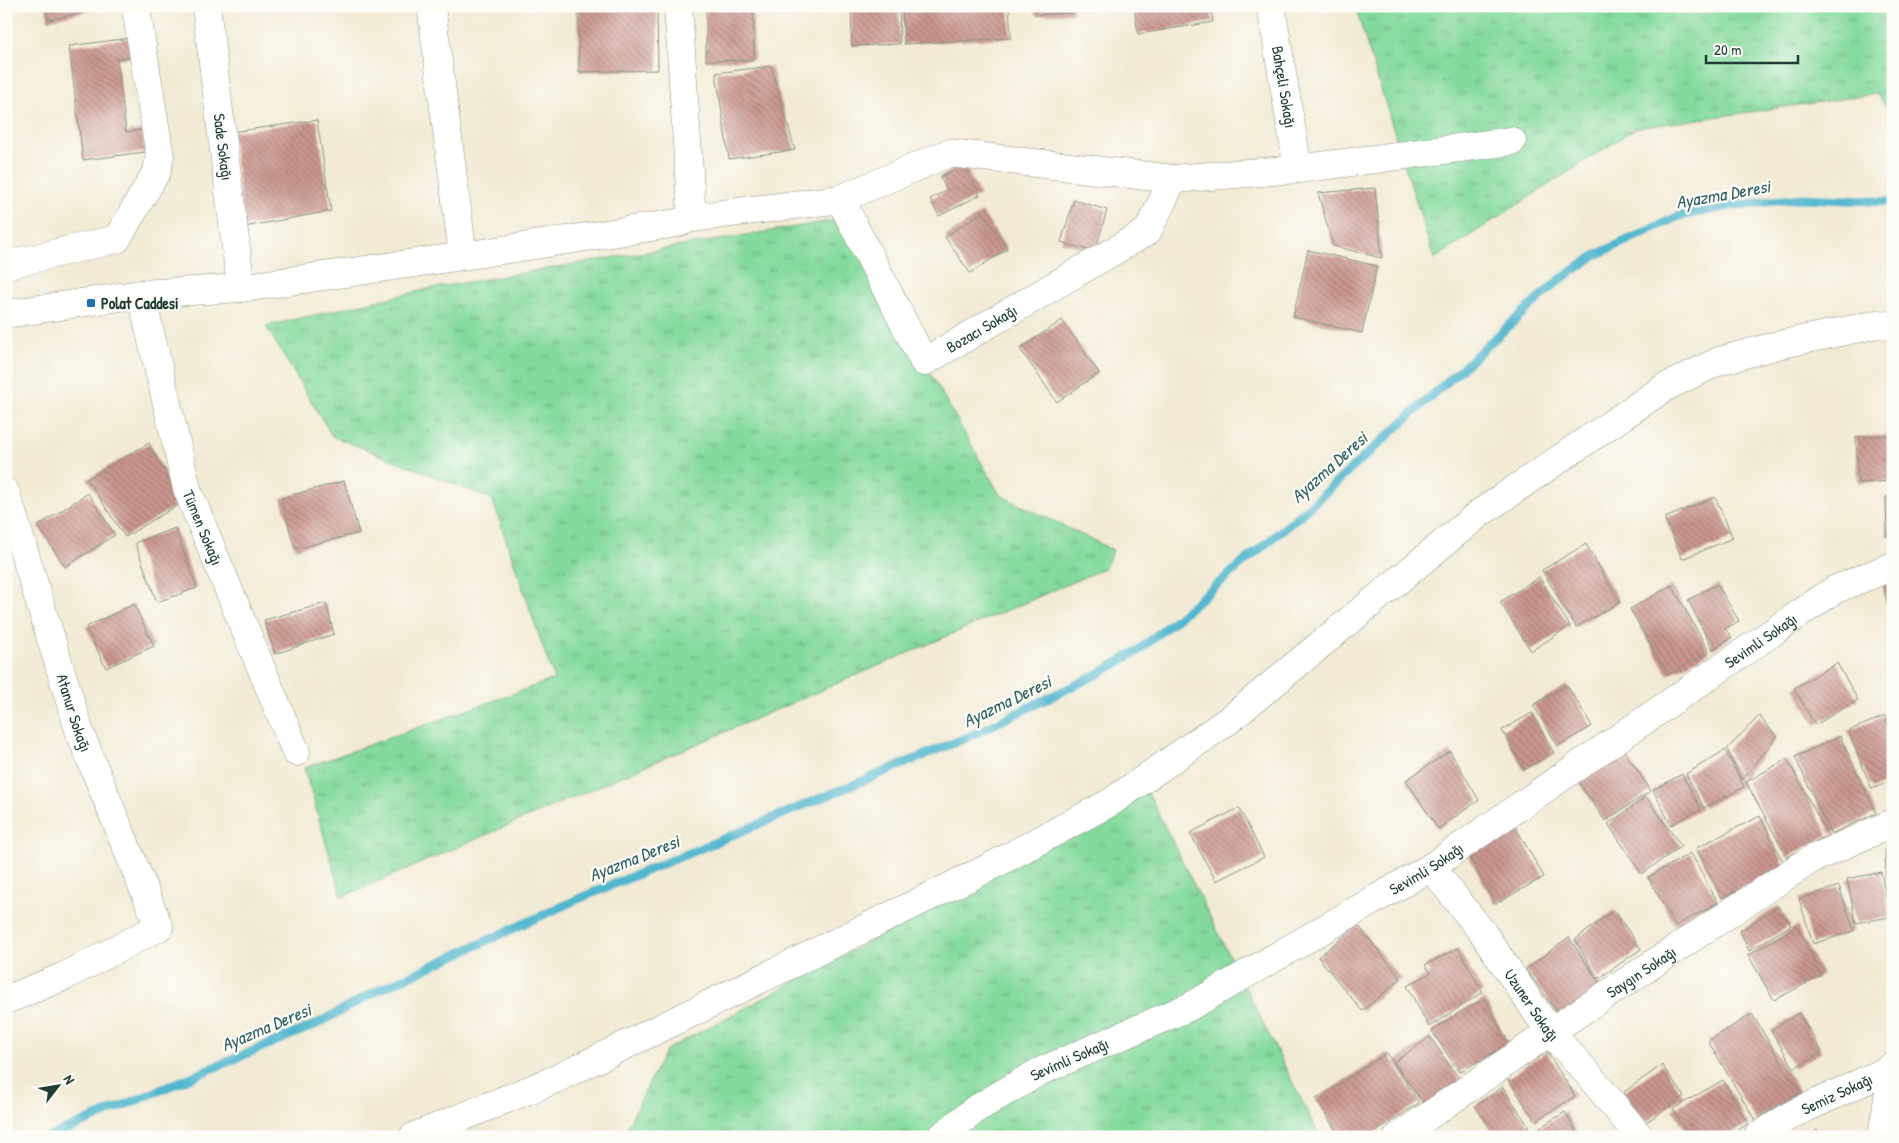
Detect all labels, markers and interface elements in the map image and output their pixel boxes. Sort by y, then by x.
scale bar [1706,32,1799,64]
text: 20 m [1714,39,1741,60]
street label: Bahçeli Sokağı [1267,44,1302,130]
street label: Sade Sokağı [208,112,239,182]
water label: Ayazma Deresi [1674,173,1774,215]
place label: Polat Caddesi [101,292,179,314]
marker: Polat Caddesi [85,297,97,309]
street label: Bozacı Sokağı [942,299,1021,358]
water label: Ayazma Deresi [1285,424,1374,508]
street label: Tümen Sokağı [178,487,228,568]
street label: Sevimli Sokağı [1720,608,1801,673]
water label: Ayazma Deresi [959,668,1057,733]
street label: Atanur Sokağı [51,671,97,755]
water label: Ayazma Deresi [585,828,685,887]
street label: Sevimli Sokağı [1385,837,1468,900]
street label: Saygın Sokağı [1602,941,1680,1003]
street label: Uzuner Sokağı [1499,964,1564,1046]
water label: Ayazma Deresi [217,996,317,1057]
street label: Sevimli Sokağı [1026,1032,1112,1086]
north arrow [32,1060,82,1110]
street label: Semiz Sokağı [1798,1068,1876,1120]
text: N [60,1071,80,1088]

